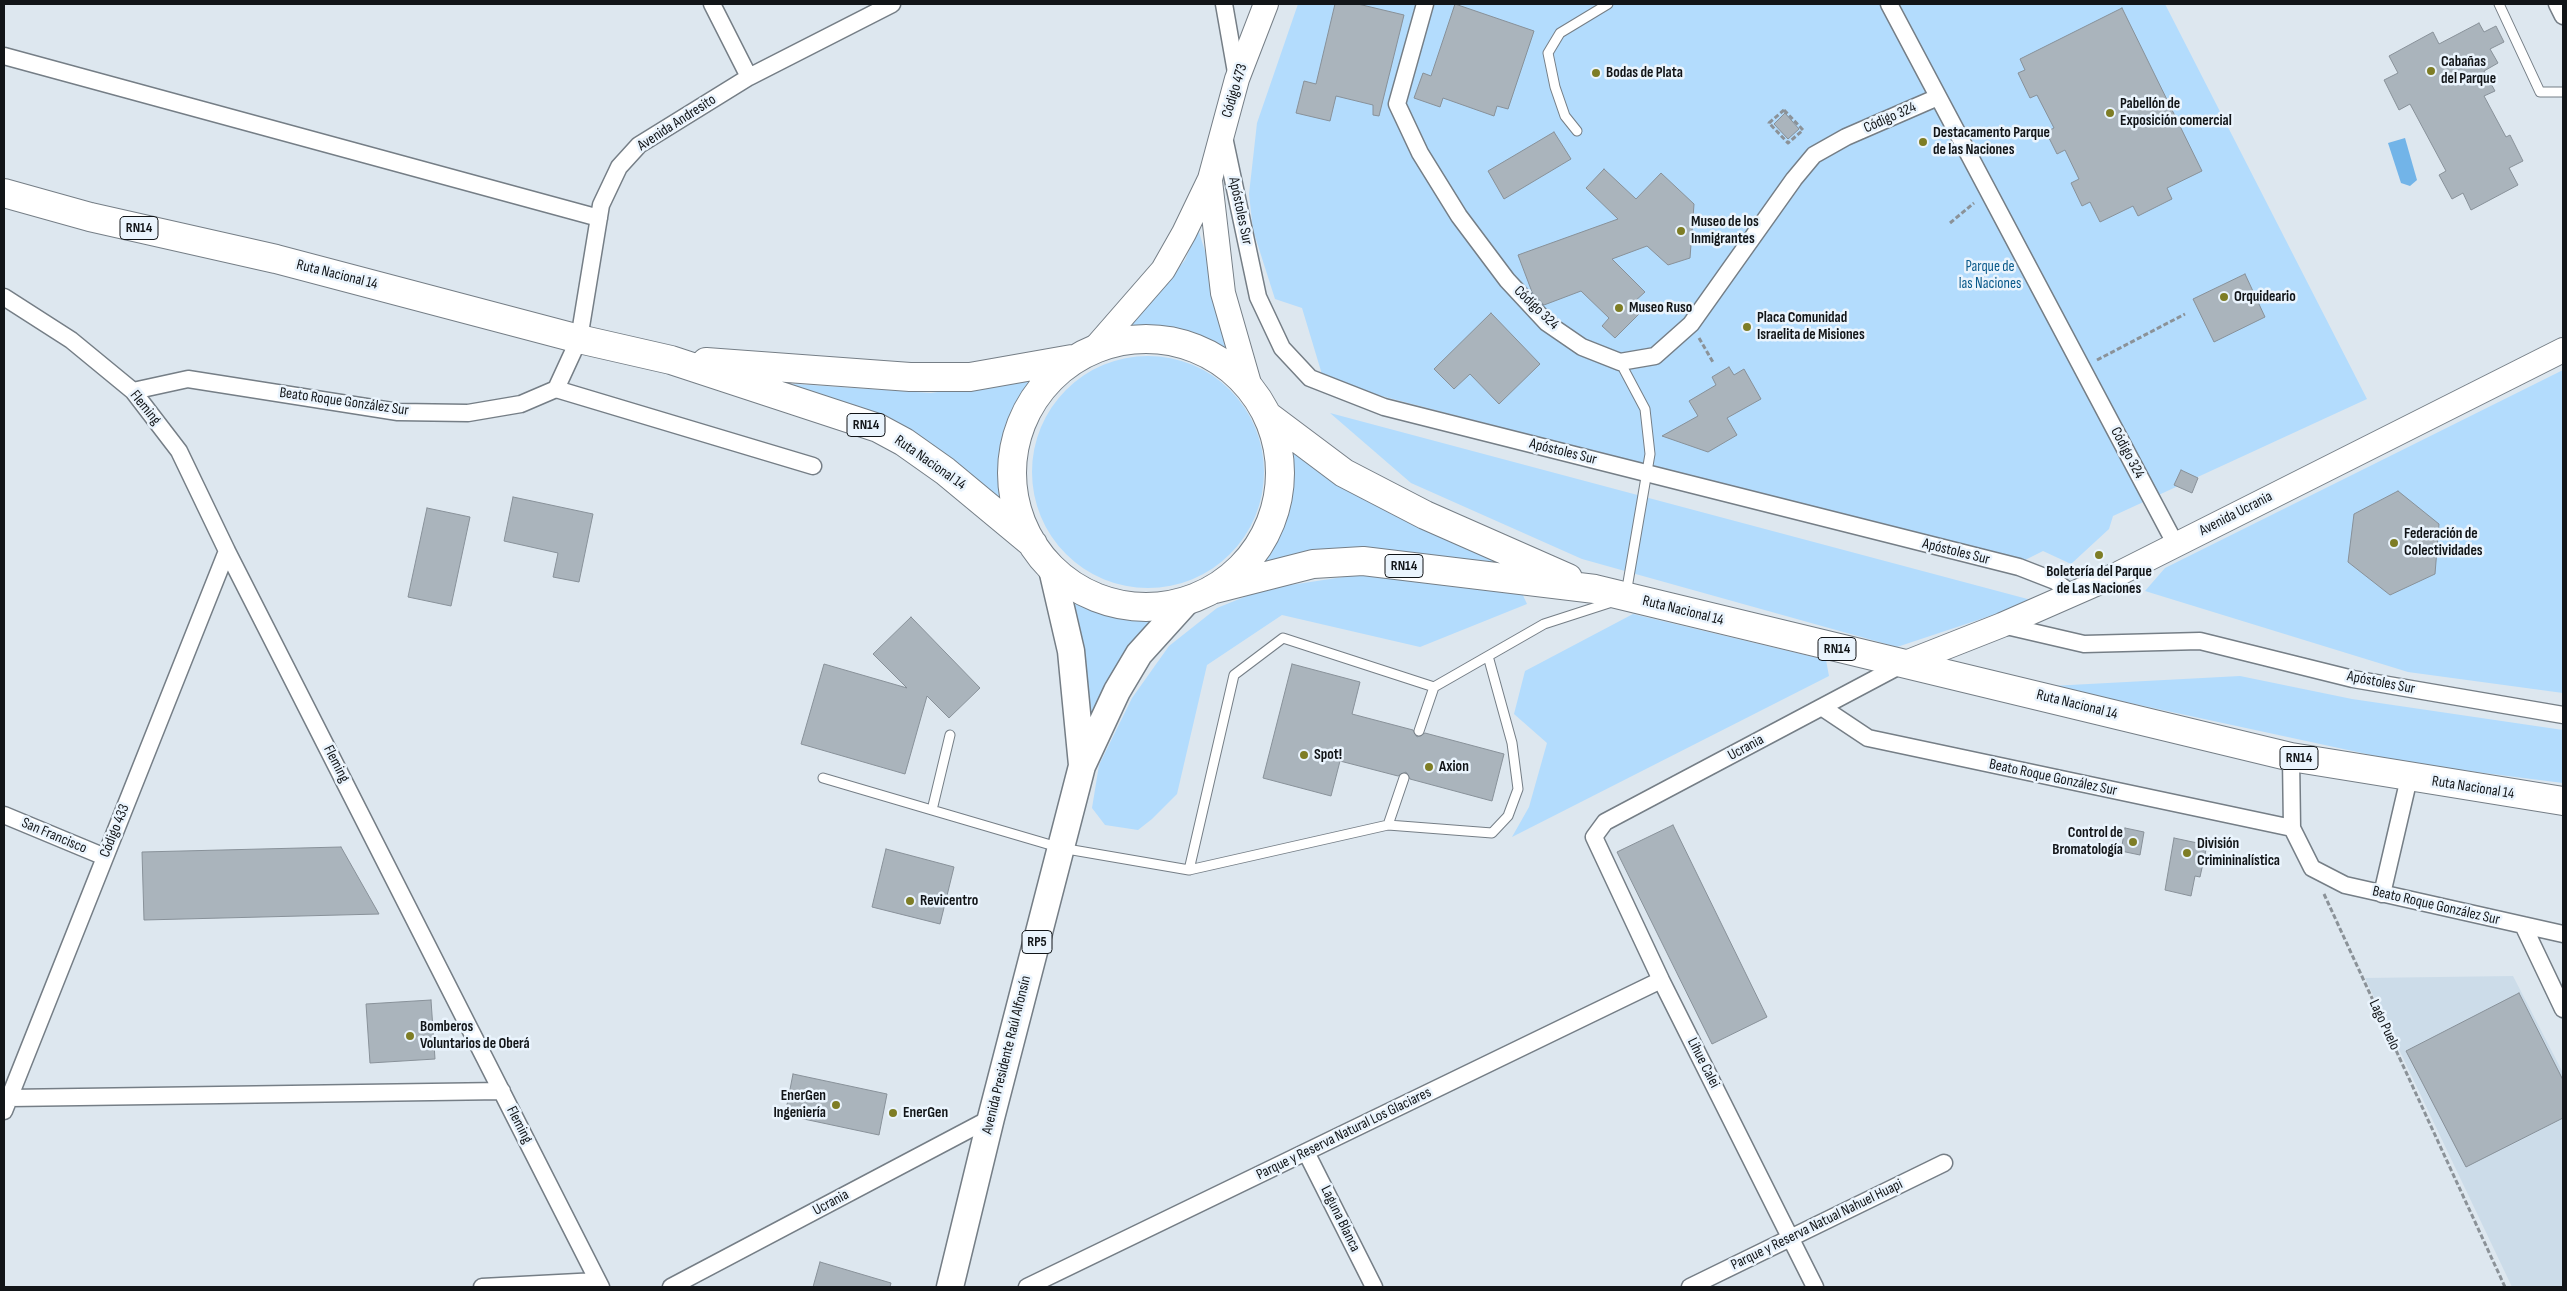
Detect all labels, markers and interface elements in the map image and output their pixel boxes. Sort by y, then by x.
place label: Cabañas del Parque [2441,53,2496,88]
street label: Código 473 [1218,62,1252,120]
place label: Bodas de Plata [1606,64,1683,82]
marker: Cabañas del Parque [2425,65,2437,77]
marker: Bodas de Plata [1590,67,1602,79]
street label: Avenida Andresito [634,91,720,155]
place label: Pabellón de Exposición comercial [2120,95,2232,130]
street label: Código 324 [1861,98,1919,138]
marker: Pabellón de Exposición comercial [2104,107,2116,119]
place label: Destacamento Parque de las Naciones [1933,124,2050,159]
marker: Destacamento Parque de las Naciones [1917,136,1929,148]
street label: Apóstoles Sur [1224,175,1256,247]
place label: Museo de los Inmigrantes [1691,213,1759,248]
road number: RN14 [120,217,158,240]
marker: Museo de los Inmigrantes [1675,225,1687,237]
street label: Ruta Nacional 14 [294,256,380,294]
park label: Parque de las Naciones [1959,258,2021,293]
street label: Código 324 [1510,282,1562,334]
place label: Orquideario [2234,288,2296,306]
marker: Orquideario [2218,291,2230,303]
place label: Museo Ruso [1629,299,1692,317]
marker: Museo Ruso [1613,302,1625,314]
place label: Placa Comunidad Israelita de Misiones [1757,309,1865,344]
marker: Placa Comunidad Israelita de Misiones [1741,321,1753,333]
street label: Beato Roque González Sur [278,384,410,420]
street label: Fleming [126,387,164,429]
road number: RN14 [847,414,885,436]
street label: Código 324 [2106,424,2148,482]
street label: Ruta Nacional 14 [891,432,969,494]
street label: Apóstoles Sur [1527,435,1599,469]
street label: Avenida Ucrania [2196,488,2276,540]
place label: Federación de Colectividades [2404,525,2483,560]
street label: Apóstoles Sur [1920,535,1992,569]
marker: Federación de Colectividades [2388,537,2400,549]
marker: Boletería del Parque de Las Naciones [2093,549,2105,561]
road number: RN14 [1385,554,1423,578]
place label: Boletería del Parque de Las Naciones [2046,563,2152,598]
street label: Ruta Nacional 14 [1640,592,1726,630]
road number: RN14 [1818,638,1856,661]
street label: Apóstoles Sur [2346,668,2416,698]
street label: Ruta Nacional 14 [2034,686,2120,724]
street label: Ucrania [1725,731,1767,765]
street label: Fleming [319,742,353,786]
place label: Spot! [1314,746,1342,764]
road number: RN14 [2280,746,2318,770]
marker: Spot! [1298,749,1310,761]
street label: Beato Roque González Sur [1987,756,2119,800]
place label: Axion [1439,758,1469,776]
marker: Axion [1423,761,1435,773]
street label: Ruta Nacional 14 [2431,773,2515,803]
street label: Código 433 [96,802,134,860]
street label: San Francisco [19,814,89,858]
place label: Control de Bromatología [2052,824,2123,859]
place label: División Crimininalística [2197,835,2280,870]
marker: Control de Bromatología [2127,836,2139,848]
marker: División Crimininalística [2181,847,2193,859]
street label: Beato Roque González Sur [2370,883,2502,929]
place label: Revicentro [920,892,978,910]
marker: Revicentro [904,895,916,907]
road number: RP5 [1022,930,1052,954]
street label: Avenida Presidente Raúl Alfonsín [979,974,1035,1136]
street label: Lago Puelo [2365,997,2403,1053]
place label: Bomberos Voluntarios de Oberá [420,1018,530,1053]
marker: Bomberos Voluntarios de Oberá [404,1030,416,1042]
street label: Lihue Calei [1683,1035,1723,1091]
street label: Parque y Reserva Natural Los Glaciares [1254,1084,1434,1184]
place label: EnerGen Ingeniería [773,1087,826,1122]
marker: EnerGen Ingeniería [830,1099,842,1111]
street label: Fleming [502,1103,536,1147]
place label: EnerGen [903,1104,948,1122]
marker: EnerGen [887,1107,899,1119]
street label: Parque y Reserva Natual Nahuel Huapi [1728,1176,1906,1274]
street label: Laguna Blanca [1316,1183,1364,1255]
street label: Ucrania [810,1186,852,1220]

